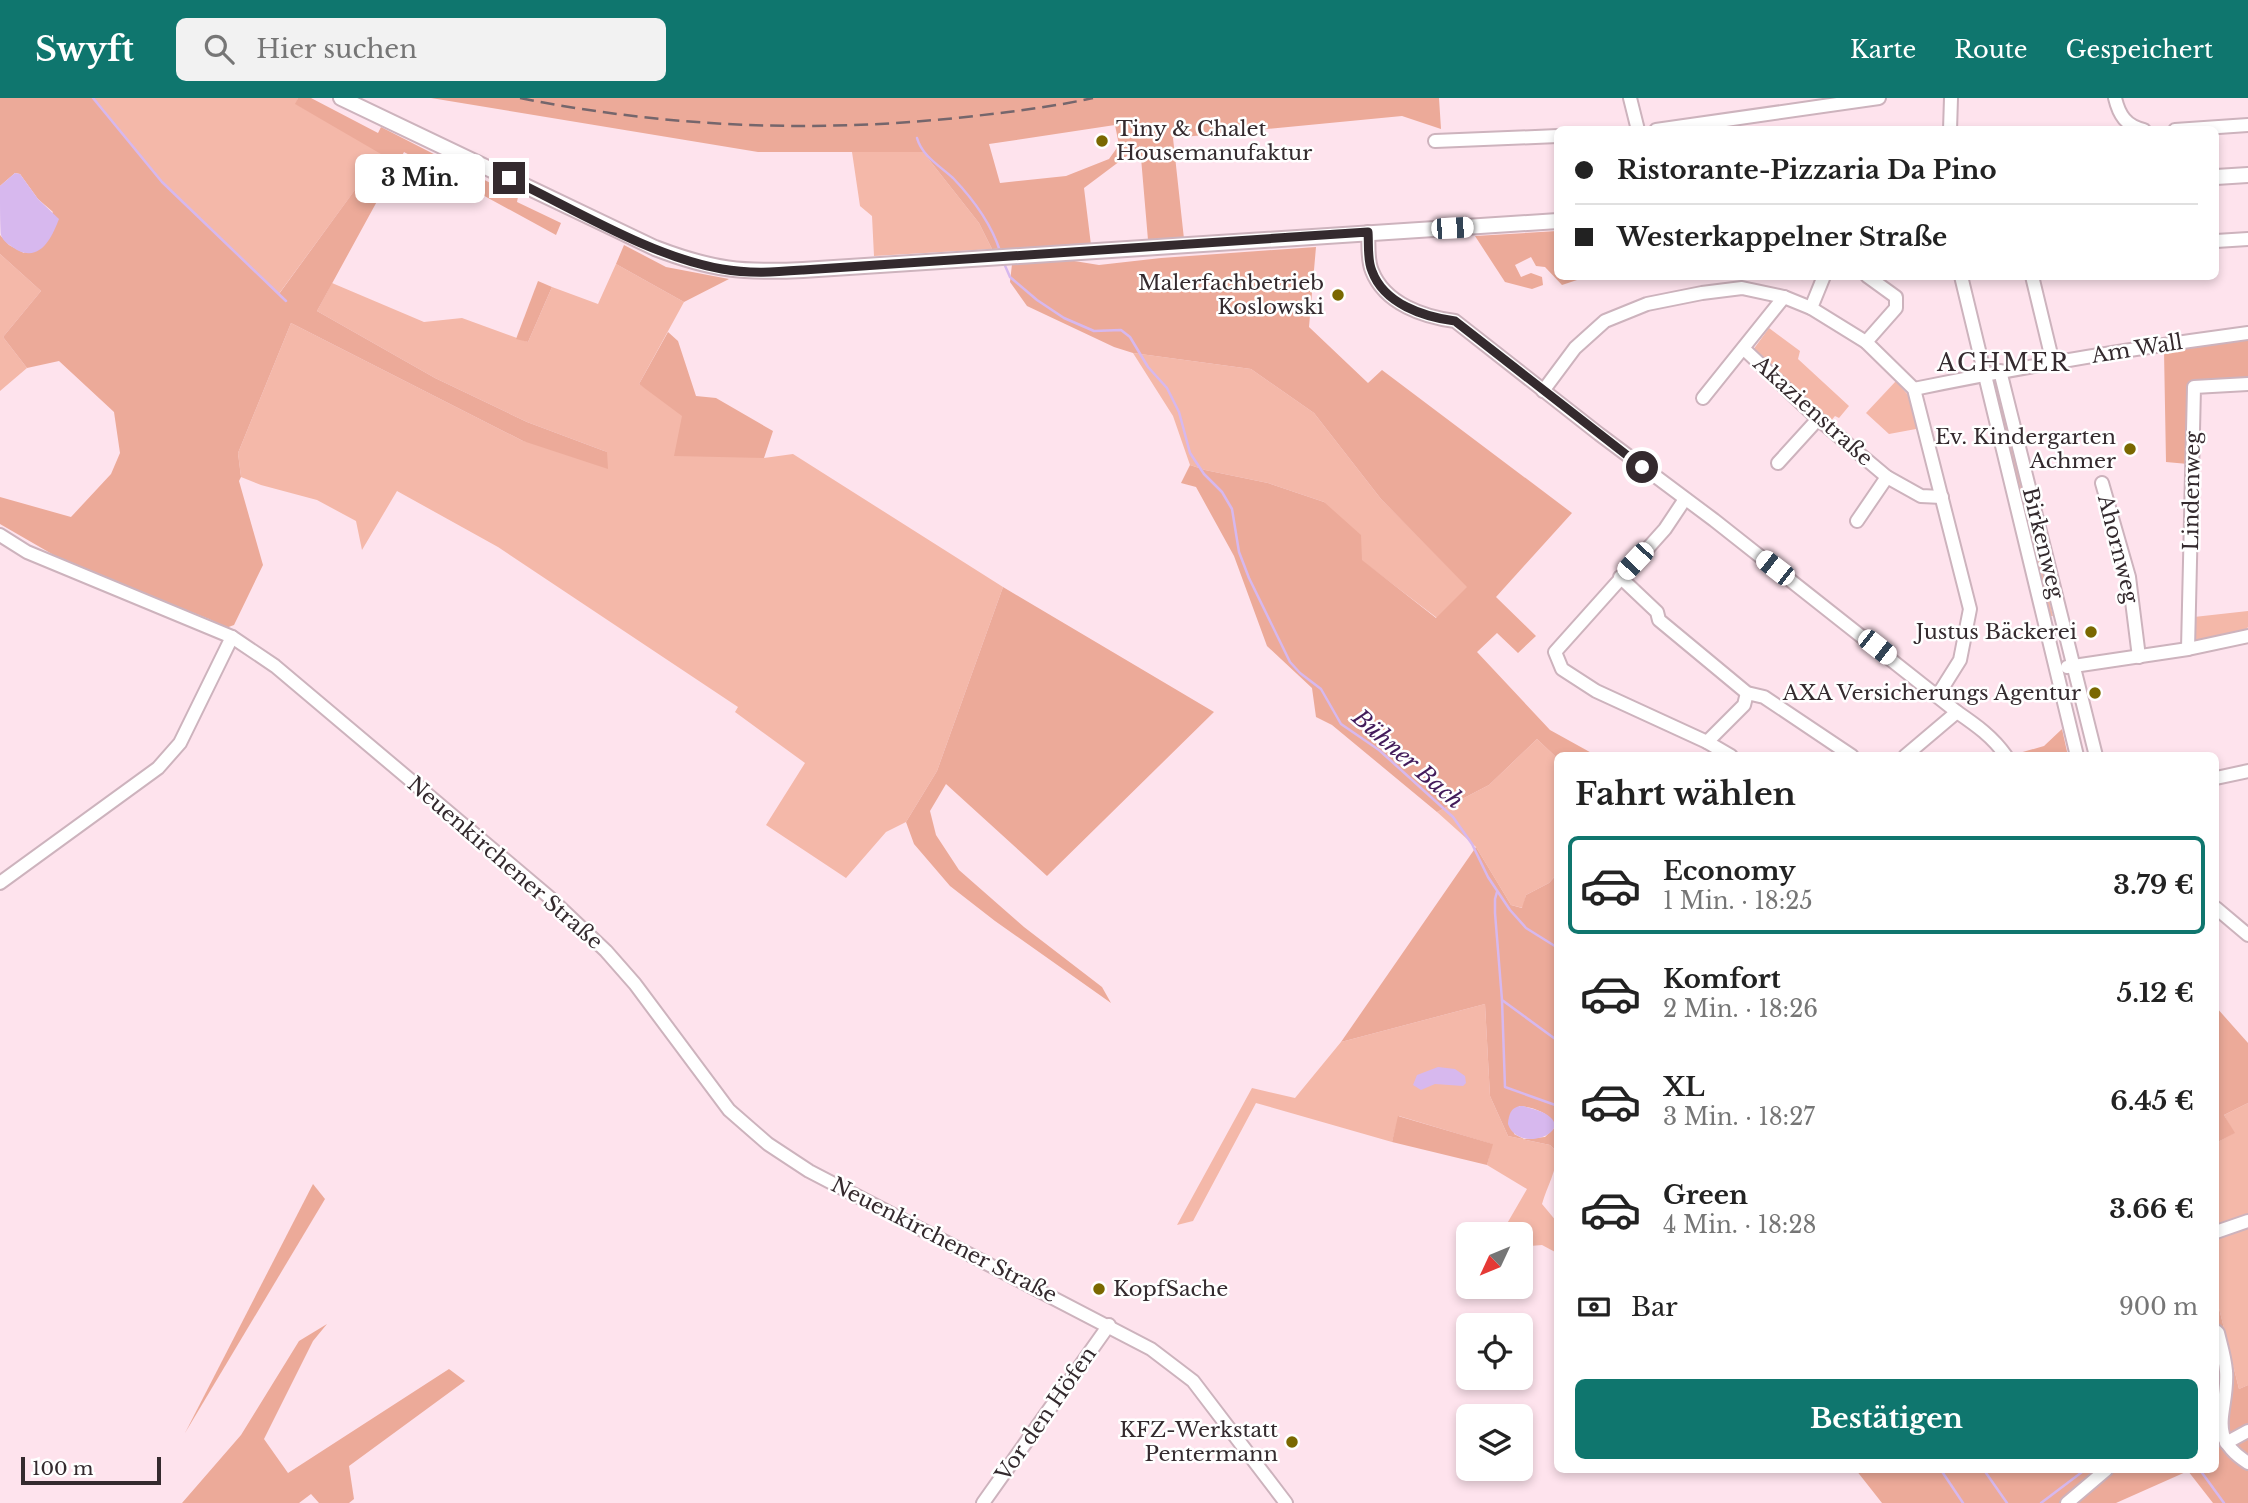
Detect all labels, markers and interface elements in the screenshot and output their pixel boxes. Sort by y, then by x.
search box [176,18,666,81]
text: Swyft [35,29,134,70]
icon: search [200,30,238,68]
text: Hier suchen [256,33,417,65]
text: Karte [1850,35,1916,64]
text: Route [1954,35,2028,64]
text: Gespeichert [2066,35,2213,64]
place label: Tiny & Chalet Housemanufaktur [1116,116,1312,166]
marker: Tiny & Chalet Housemanufaktur [1094,133,1110,149]
callout: 3 Min. [355,154,484,202]
text: Ristorante-Pizzaria Da Pino [1617,154,1997,186]
route end [493,162,525,194]
text: 3 Min. [381,164,459,192]
car [1431,216,1474,240]
text: Westerkappelner Straße [1617,221,1947,253]
place label: Malerfachbetrieb Koslowski [1138,270,1324,320]
marker: Malerfachbetrieb Koslowski [1330,287,1346,303]
street label: Am Wall [2089,329,2185,369]
district label: ACHMER [1936,348,2071,377]
street label: Akazienstraße [1747,350,1878,471]
place label: Ev. Kindergarten Achmer [1935,424,2116,474]
street label: Lindenweg [2178,431,2206,551]
marker: Ev. Kindergarten Achmer [2122,441,2138,457]
route start [1626,451,1658,483]
street label: Birkenweg [2017,485,2069,602]
street label: Ahornweg [2092,491,2144,606]
car [1613,538,1658,584]
car [1752,547,1799,589]
place label: Justus Bäckerei [1913,619,2077,645]
marker: Justus Bäckerei [2083,624,2099,640]
car [1854,626,1901,668]
place label: AXA Versicherungs Agentur [1782,680,2081,706]
marker: AXA Versicherungs Agentur [2087,685,2103,701]
water label: Bühner Bach [1346,703,1469,815]
street label: Neuenkirchener Straße [402,771,608,955]
text: Fahrt wählen [1575,774,1796,814]
icon: car [1579,854,1642,917]
text: Economy [1663,855,1796,887]
text: 3.79 € [2113,869,2194,901]
text: 1 Min. · 18:25 [1663,887,1812,915]
icon: car [1579,962,1642,1025]
text: Komfort [1663,963,1781,995]
text: 5.12 € [2117,977,2194,1009]
text: 2 Min. · 18:26 [1663,995,1818,1023]
icon: car [1579,1070,1642,1133]
text: XL [1663,1071,1705,1103]
text: 6.45 € [2110,1085,2194,1117]
text: 3 Min. · 18:27 [1663,1103,1815,1131]
street label: Neuenkirchener Straße [827,1172,1061,1308]
icon: car [1579,1178,1642,1241]
text: Green [1663,1179,1748,1211]
text: 3.66 € [2109,1193,2194,1225]
text: 4 Min. · 18:28 [1663,1211,1817,1239]
north arrow [1456,1222,1533,1298]
map controls [1456,1222,1533,1481]
place label: KopfSache [1113,1276,1228,1302]
marker: KopfSache [1091,1281,1107,1297]
icon: cash [1575,1288,1613,1326]
text: Bar [1631,1291,1678,1323]
text: 900 m [2119,1293,2198,1321]
button: locate [1456,1313,1533,1390]
street label: Vor den Höfen [989,1342,1102,1487]
button: Bestätigen [1575,1379,2198,1459]
button: layers [1456,1404,1533,1481]
place label: KFZ-Werkstatt Pentermann [1120,1417,1278,1467]
marker: KFZ-Werkstatt Pentermann [1284,1434,1300,1450]
scale bar [21,1454,161,1486]
text: 100 m [32,1457,93,1480]

